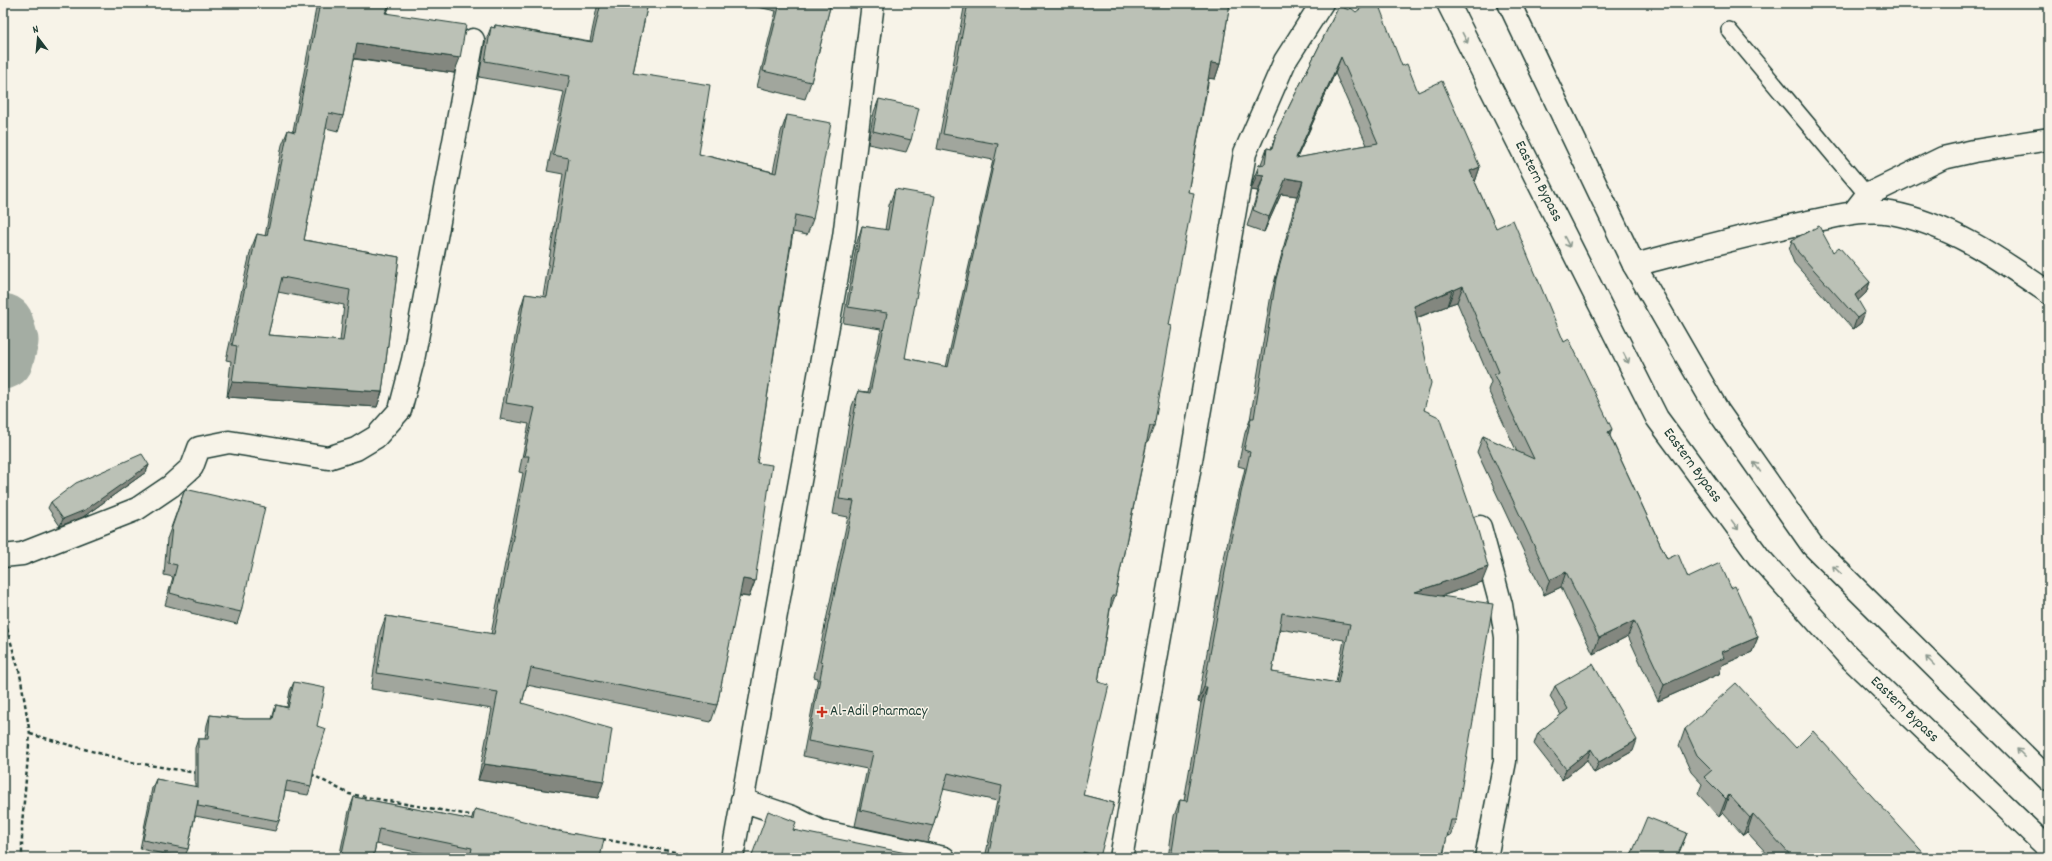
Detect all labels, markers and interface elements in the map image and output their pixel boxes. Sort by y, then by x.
north arrow [18,18,58,58]
text: N [31,22,41,39]
one-way arrow [1462,32,1469,44]
street label: Eastern Bypass [1508,137,1568,226]
one-way arrow [1564,236,1571,248]
one-way arrow [1623,351,1630,363]
street label: Eastern Bypass [1657,424,1727,508]
one-way arrow [1753,462,1761,473]
one-way arrow [1731,519,1739,530]
one-way arrow [1832,565,1842,575]
one-way arrow [1925,656,1935,665]
street label: Eastern Bypass [1865,671,1944,748]
place label: Al-Adil Pharmacy [830,701,929,723]
marker: Al-Adil Pharmacy [817,707,827,717]
one-way arrow [2017,748,2026,758]

